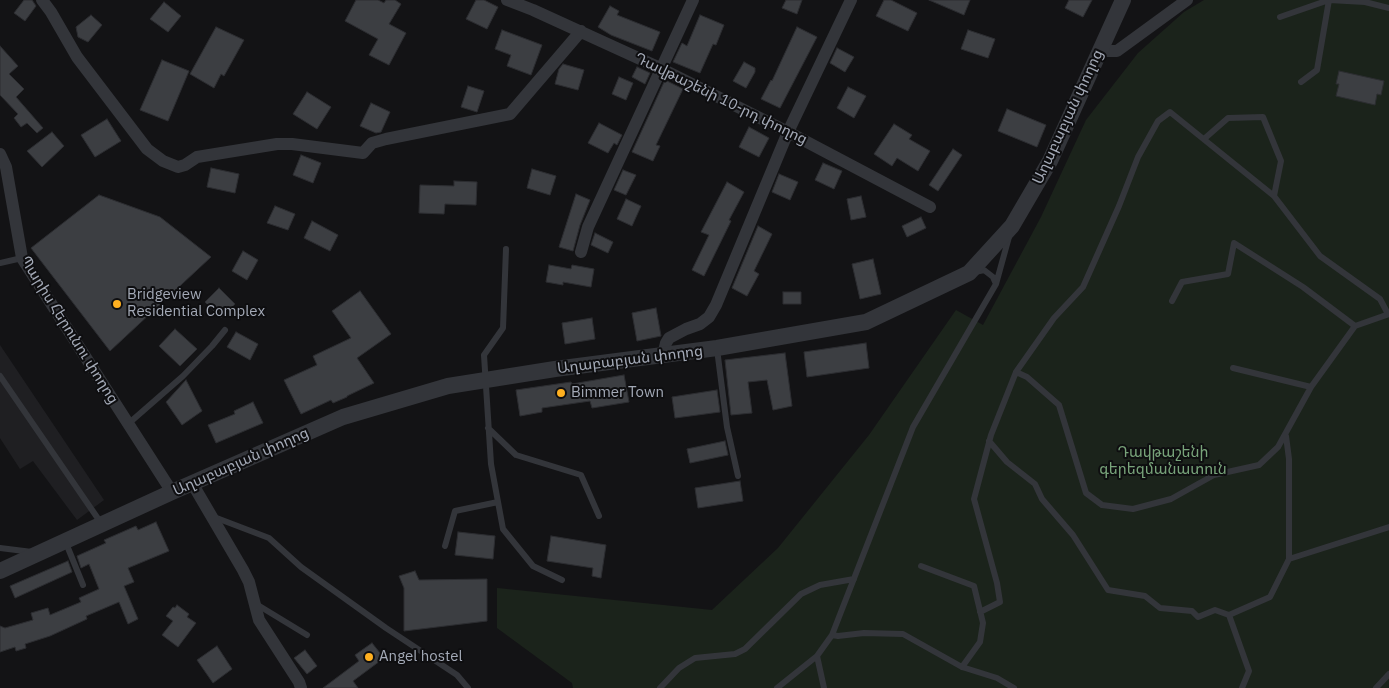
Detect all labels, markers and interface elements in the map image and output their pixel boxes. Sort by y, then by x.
street label: Աղաբաբյան փողոց [1029,47,1107,187]
street label: Դավթաշենի 10-րդ փողոց [632,49,810,149]
street label: Պարիս Հերունու փողոց [16,253,122,407]
place label: Bridgeview Residential Complex [127,286,265,321]
marker: Bridgeview Residential Complex [111,298,123,310]
street label: Աղաբաբյան փողոց [556,342,704,378]
place label: Bimmer Town [571,384,664,402]
marker: Bimmer Town [555,387,567,399]
street label: Աղաբաբյան փողոց [170,424,312,500]
park label: Դավթաշենի գերեզմանատուն [1099,444,1227,479]
place label: Angel hostel [379,648,462,666]
marker: Angel hostel [363,651,375,663]

